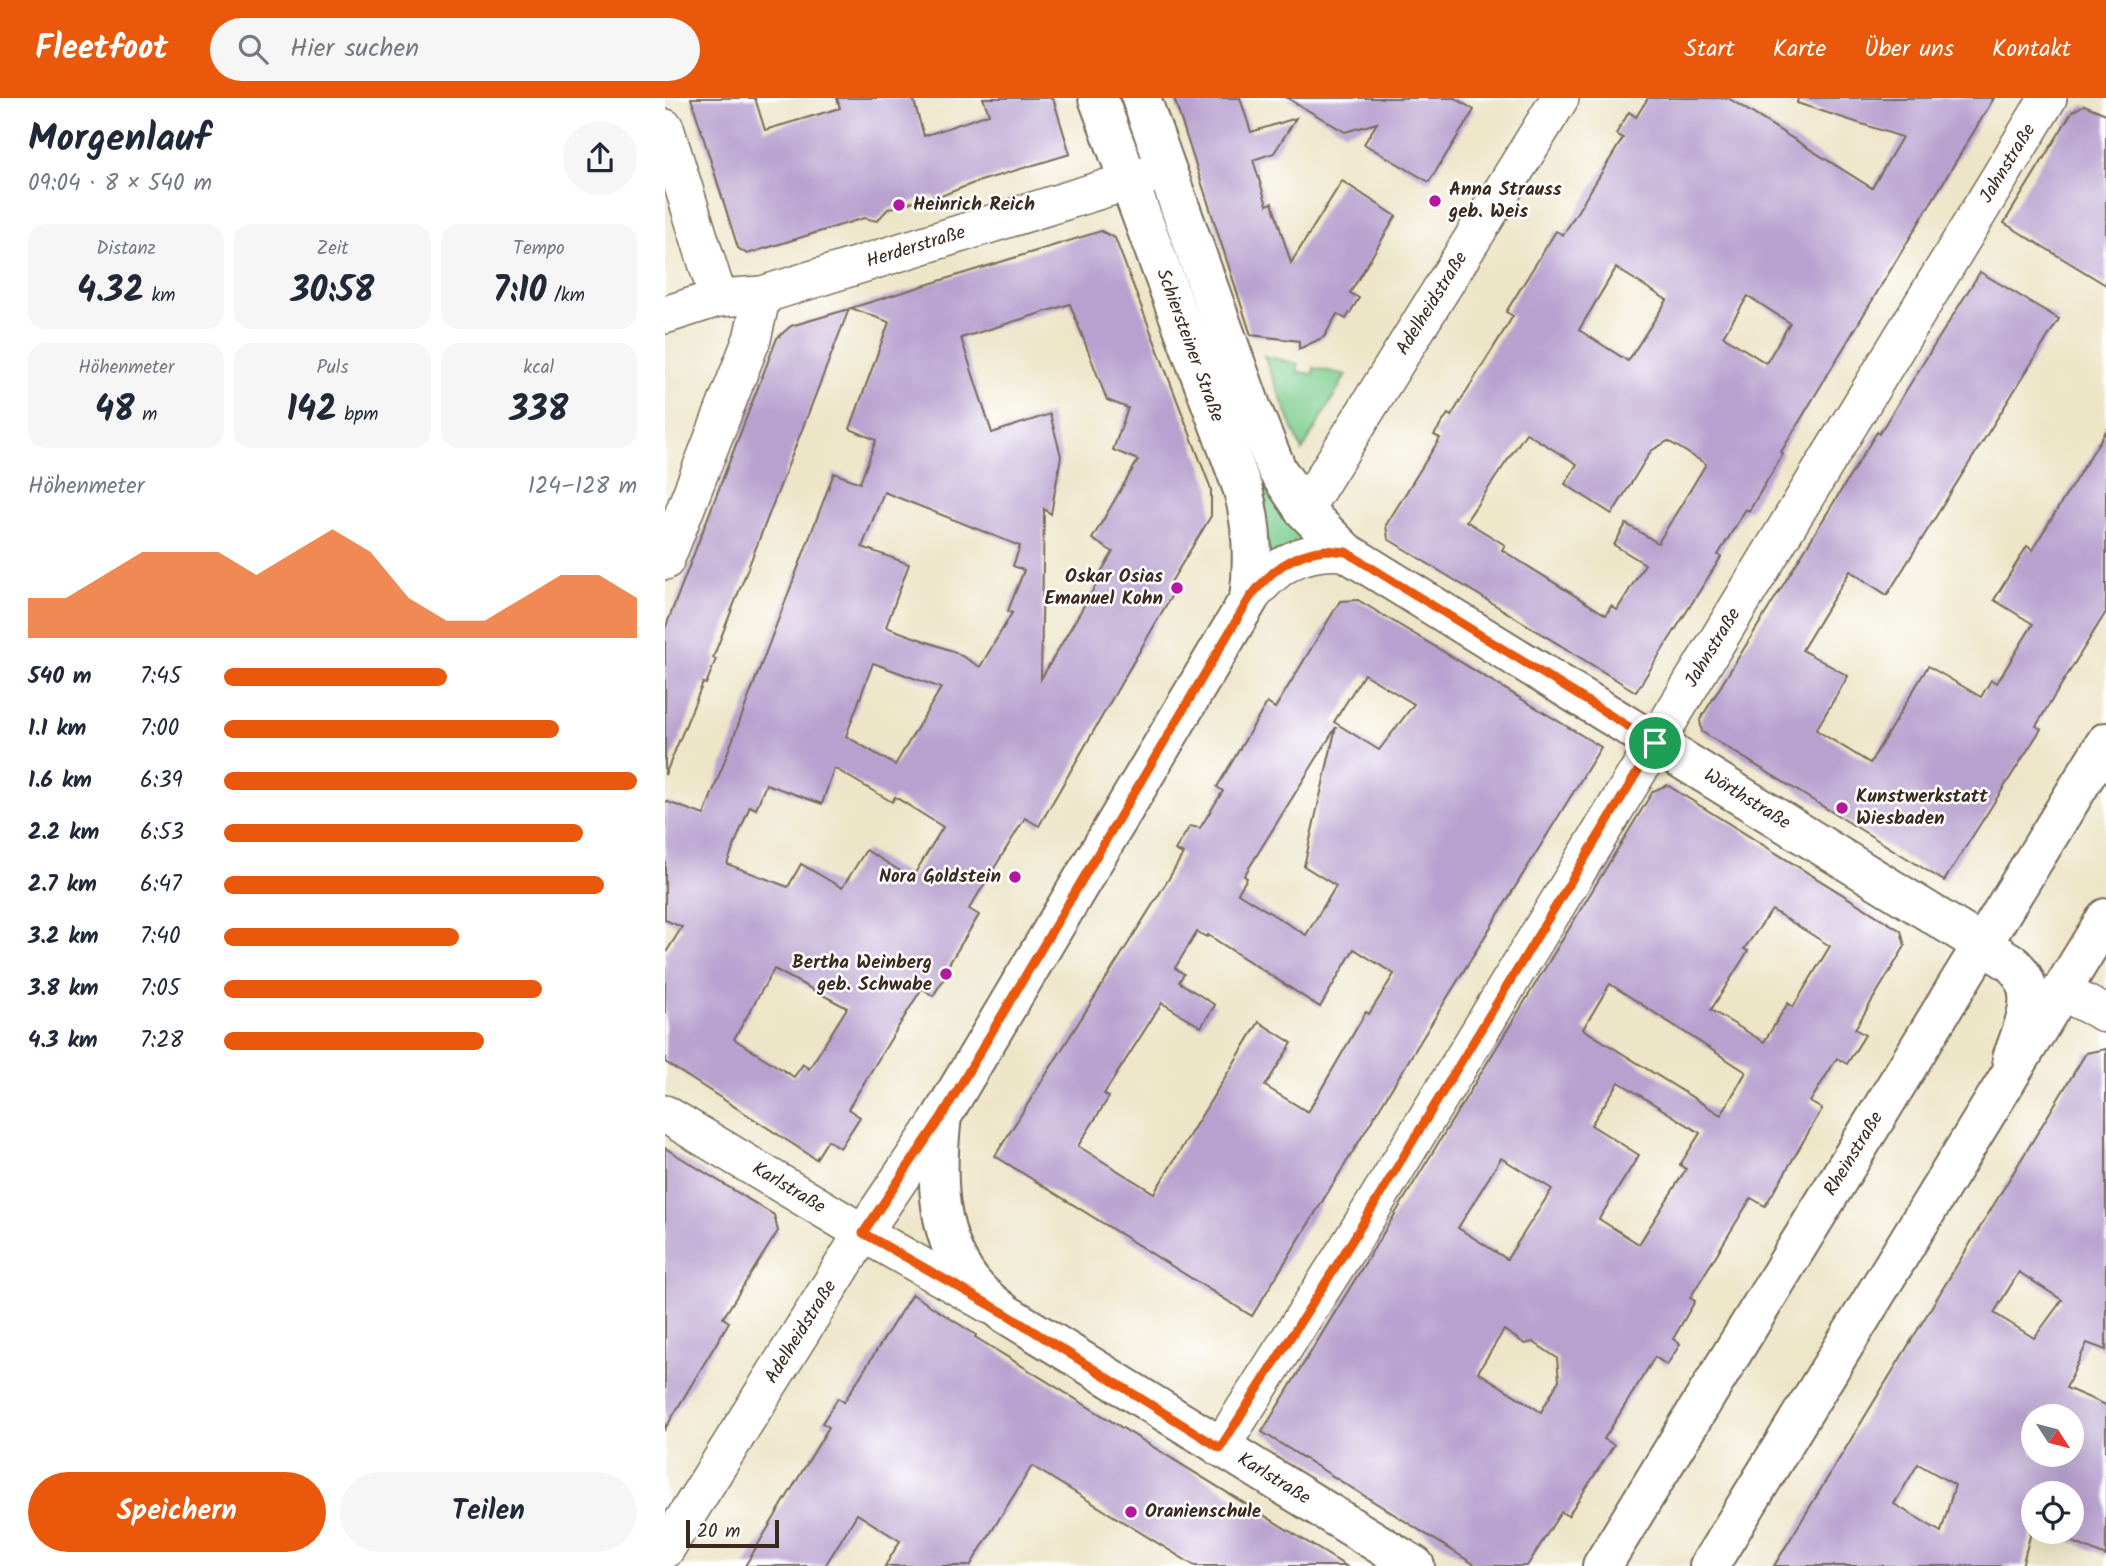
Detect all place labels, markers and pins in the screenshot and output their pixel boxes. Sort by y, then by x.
place label: Anna Strauss geb. Weis [1448,175,1562,227]
place label: Heinrich Reich [913,190,1035,220]
marker: Anna Strauss geb. Weis [1427,193,1443,209]
marker: Heinrich Reich [891,197,907,213]
place label: Oskar Osias Emanuel Kohn [1045,562,1163,614]
marker: Oskar Osias Emanuel Kohn [1169,580,1185,596]
pin [1625,713,1685,773]
place label: Kunstwerkstatt Wiesbaden [1856,782,1988,834]
marker: Kunstwerkstatt Wiesbaden [1834,800,1850,816]
place label: Nora Goldstein [879,862,1001,892]
marker: Nora Goldstein [1007,869,1023,885]
place label: Bertha Weinberg geb. Schwabe [792,948,932,1000]
marker: Bertha Weinberg geb. Schwabe [938,966,954,982]
place label: Oranienschule [1145,1497,1261,1527]
marker: Oranienschule [1123,1504,1139,1520]

